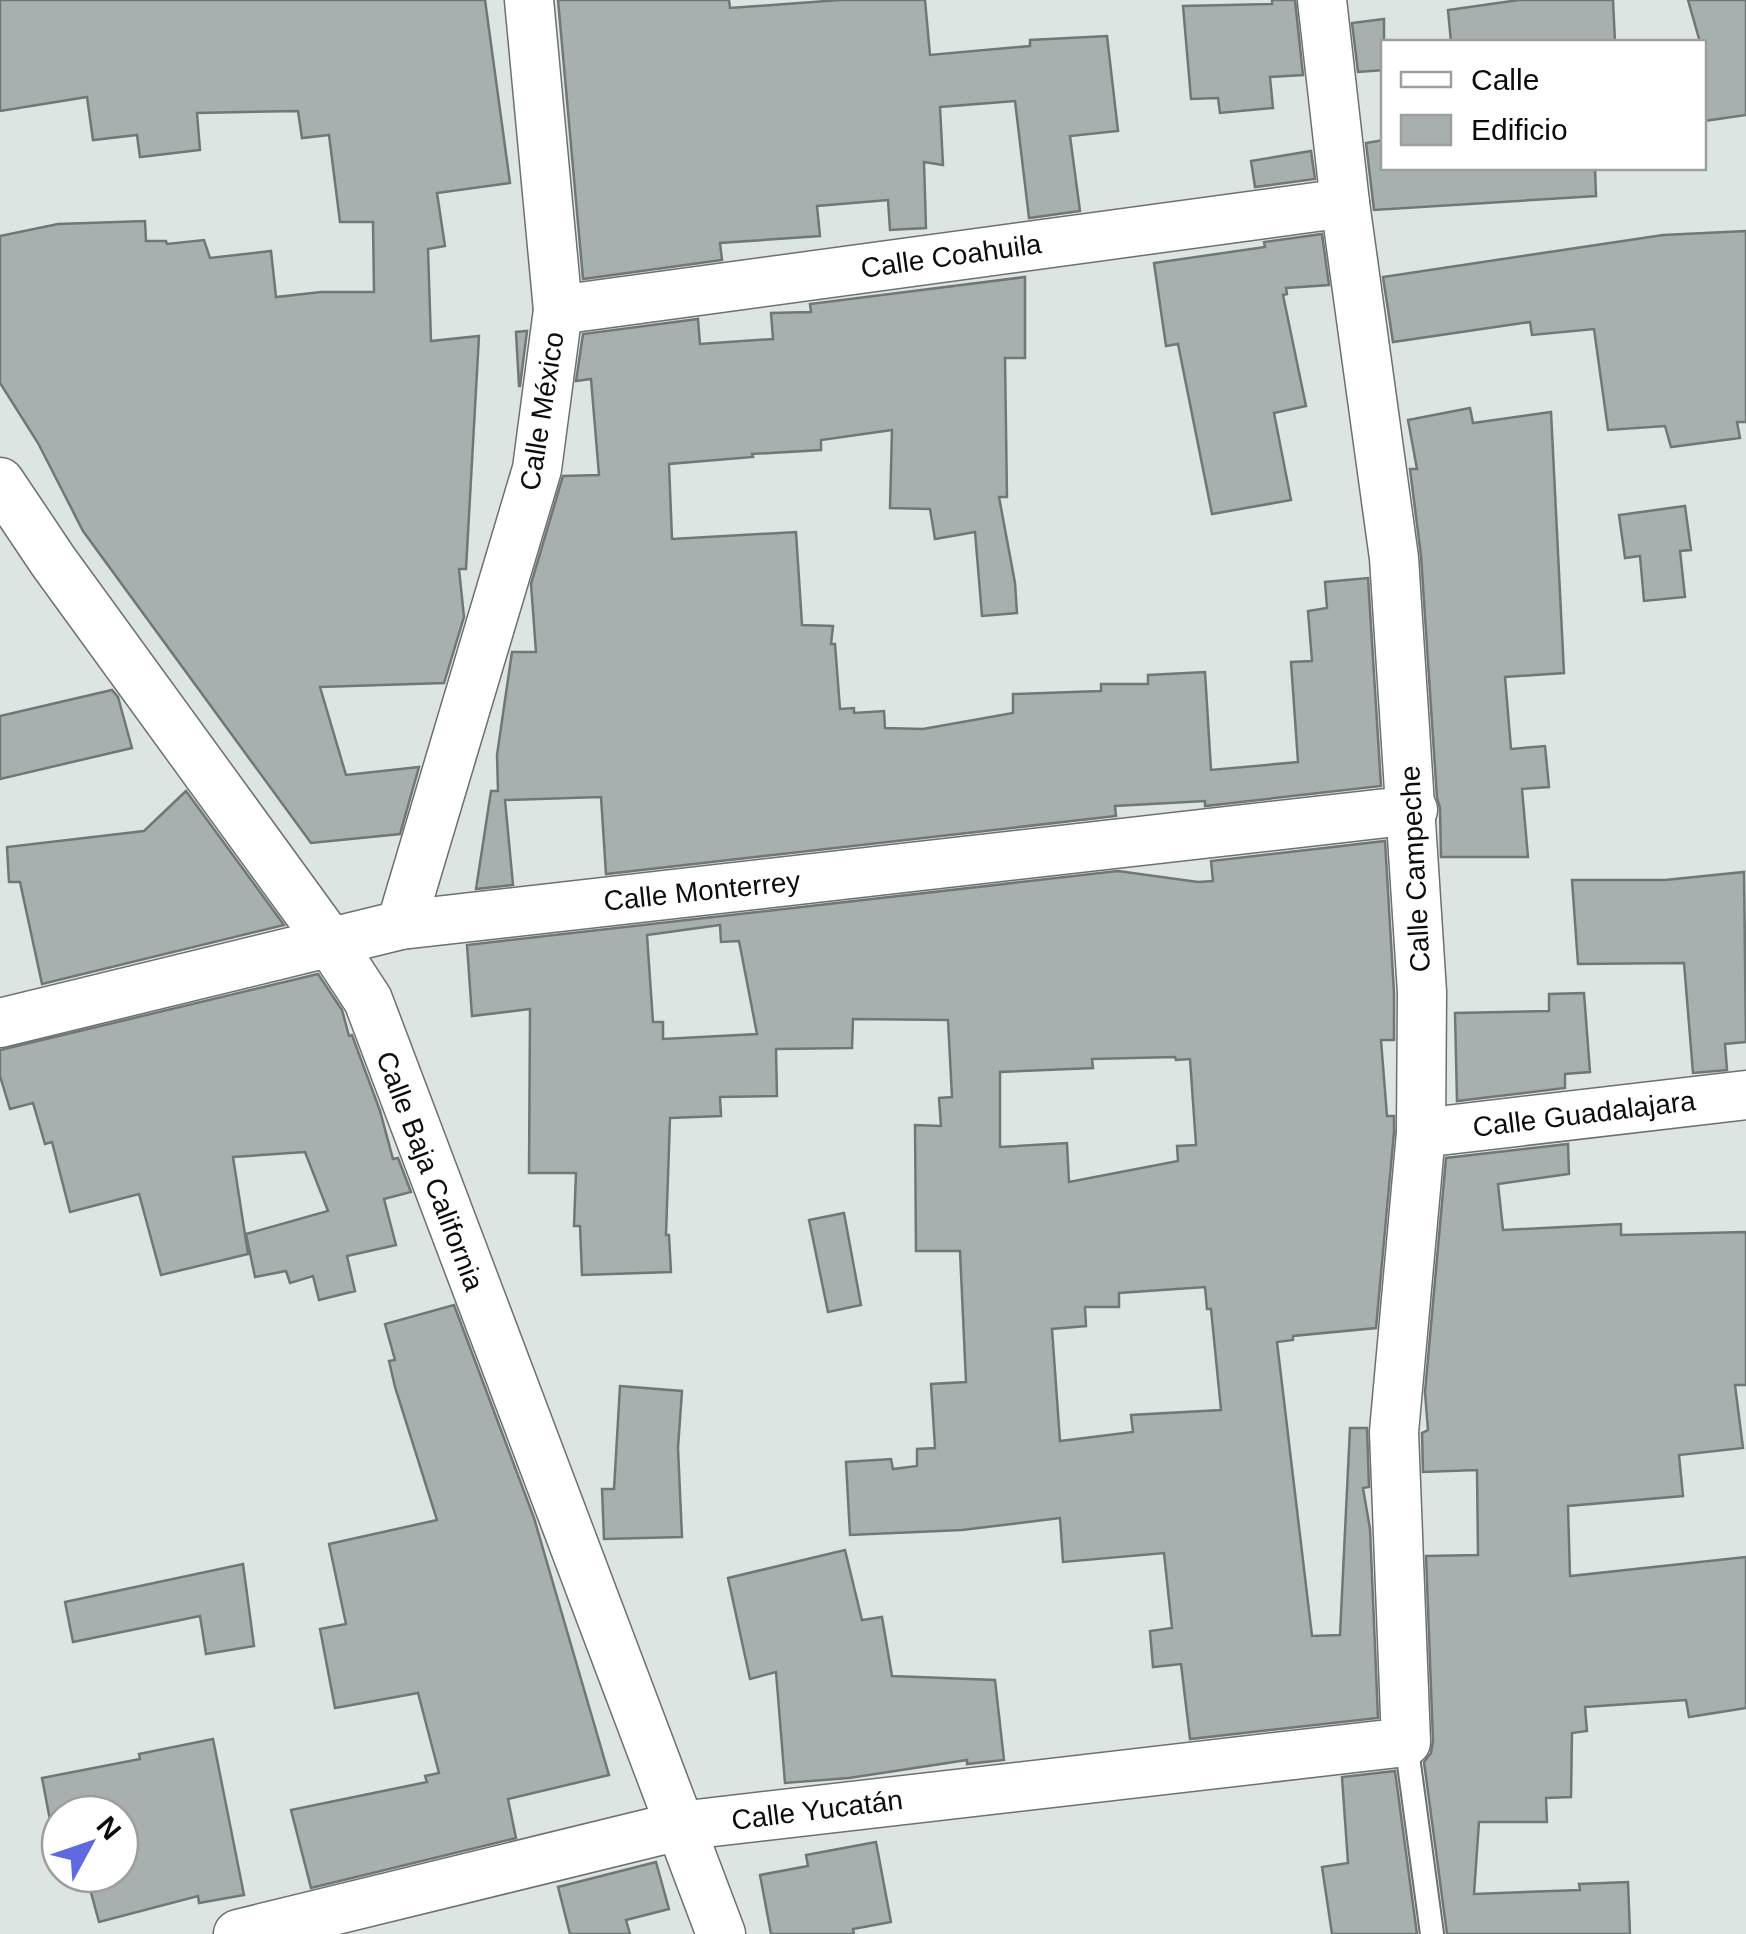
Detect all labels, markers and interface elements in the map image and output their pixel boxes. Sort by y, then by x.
legend [1381,40,1706,170]
text: Calle [1471,63,1539,96]
text: Edificio [1471,113,1568,146]
street label: Calle Coahuila [859,228,1044,284]
street label: Calle México [514,329,570,493]
street label: Calle Campeche [1394,765,1436,973]
street label: Calle Monterrey [602,865,802,917]
street label: Calle Baja California [370,1047,490,1295]
street label: Calle Guadalajara [1471,1085,1698,1143]
street label: Calle Yucatán [730,1784,904,1836]
north arrow [40,1794,140,1894]
text: N [90,1811,127,1846]

